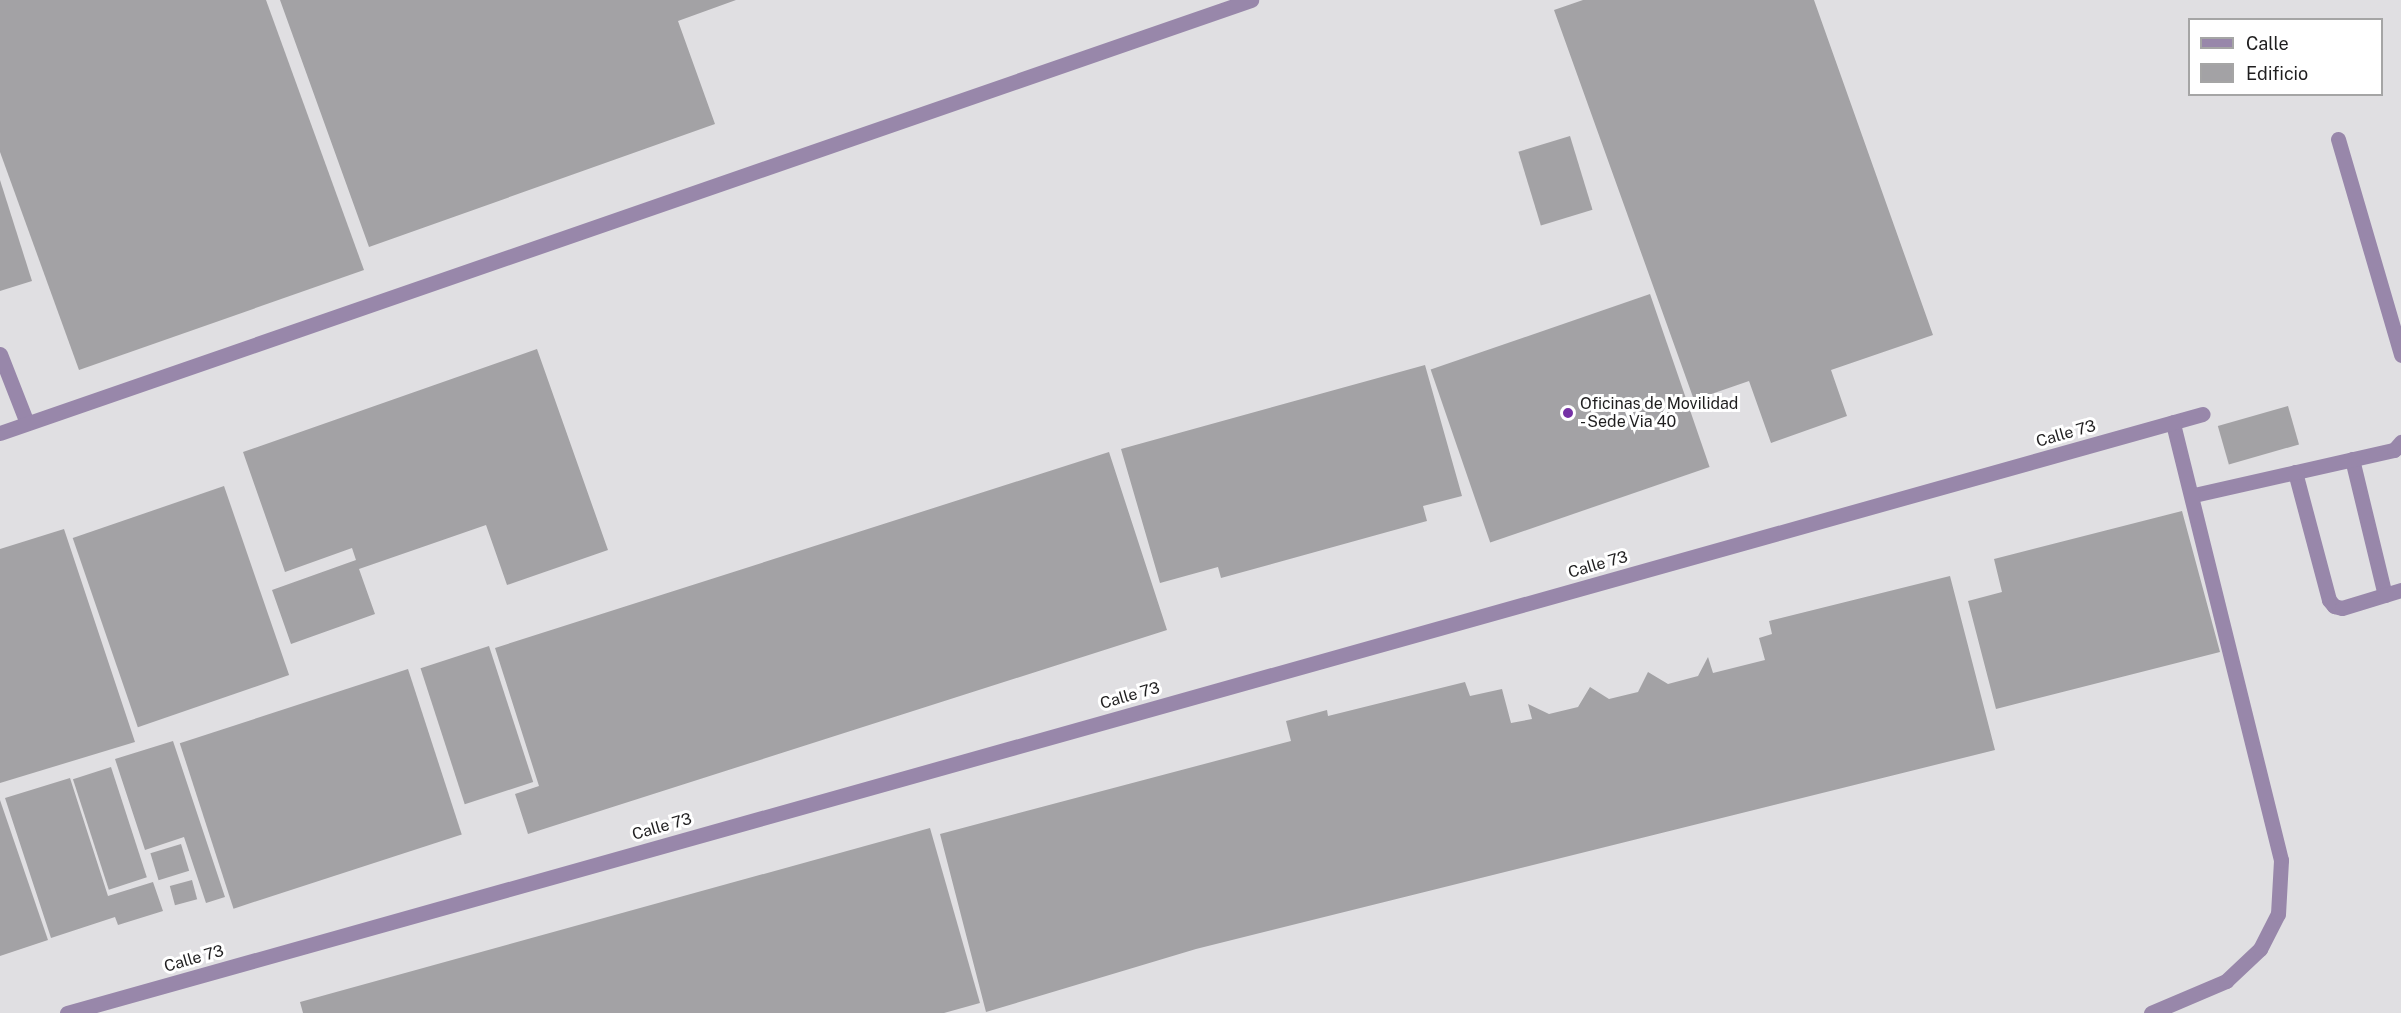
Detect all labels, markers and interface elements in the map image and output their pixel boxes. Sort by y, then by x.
legend [2188,18,2383,96]
text: Calle [2246,33,2289,54]
text: Edificio [2246,63,2308,84]
place label: Oficinas de Movilidad - Sede Via 40 [1580,394,1739,432]
marker: Oficinas de Movilidad - Sede Via 40 [1561,406,1575,420]
street label: Calle 73 [2034,416,2098,452]
street label: Calle 73 [1566,547,1630,583]
street label: Calle 73 [1098,678,1162,714]
street label: Calle 73 [630,809,694,845]
street label: Calle 73 [162,941,226,977]

